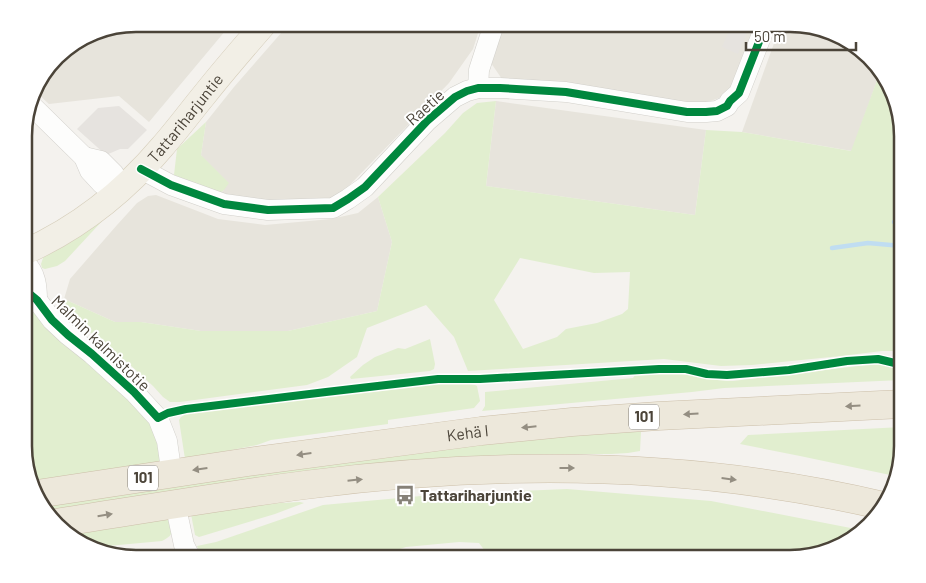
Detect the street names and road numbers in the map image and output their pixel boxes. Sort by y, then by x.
street label: Tattariharjuntie [143,70,227,166]
street label: Raetie [402,85,448,129]
street label: Malmin kalmistotie [48,291,155,395]
road number: 101 [629,404,659,430]
street label: Kehä I [445,420,489,444]
road number: 101 [128,466,158,490]

